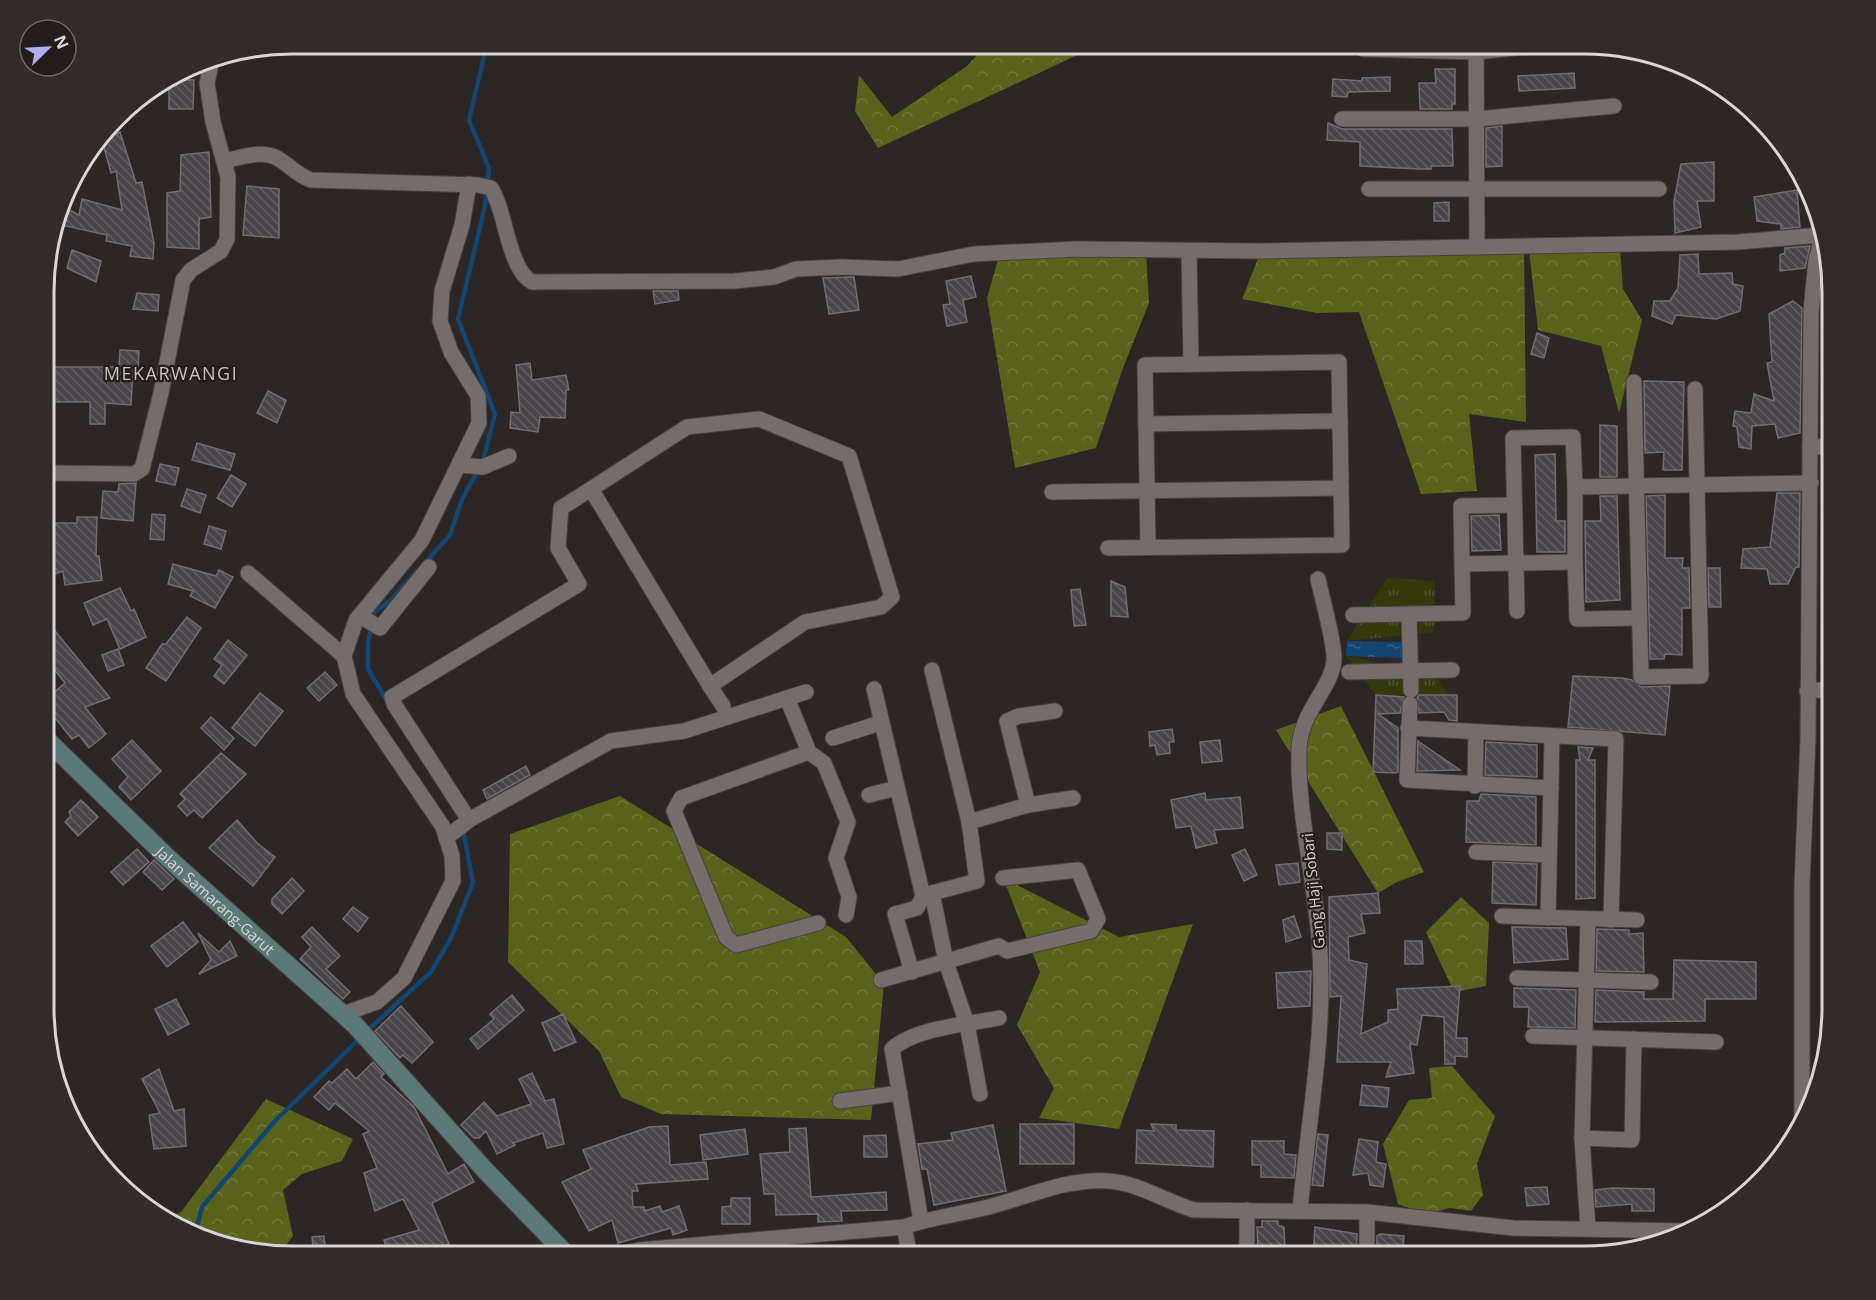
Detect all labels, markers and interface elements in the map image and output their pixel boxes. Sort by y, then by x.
north arrow [18,18,78,78]
text: N [49,31,74,52]
district label: MEKARWANGI [104,361,238,385]
street label: Gang Haji Sobari [1297,832,1329,950]
street label: Jalan Samarang-Garut [150,840,279,959]

